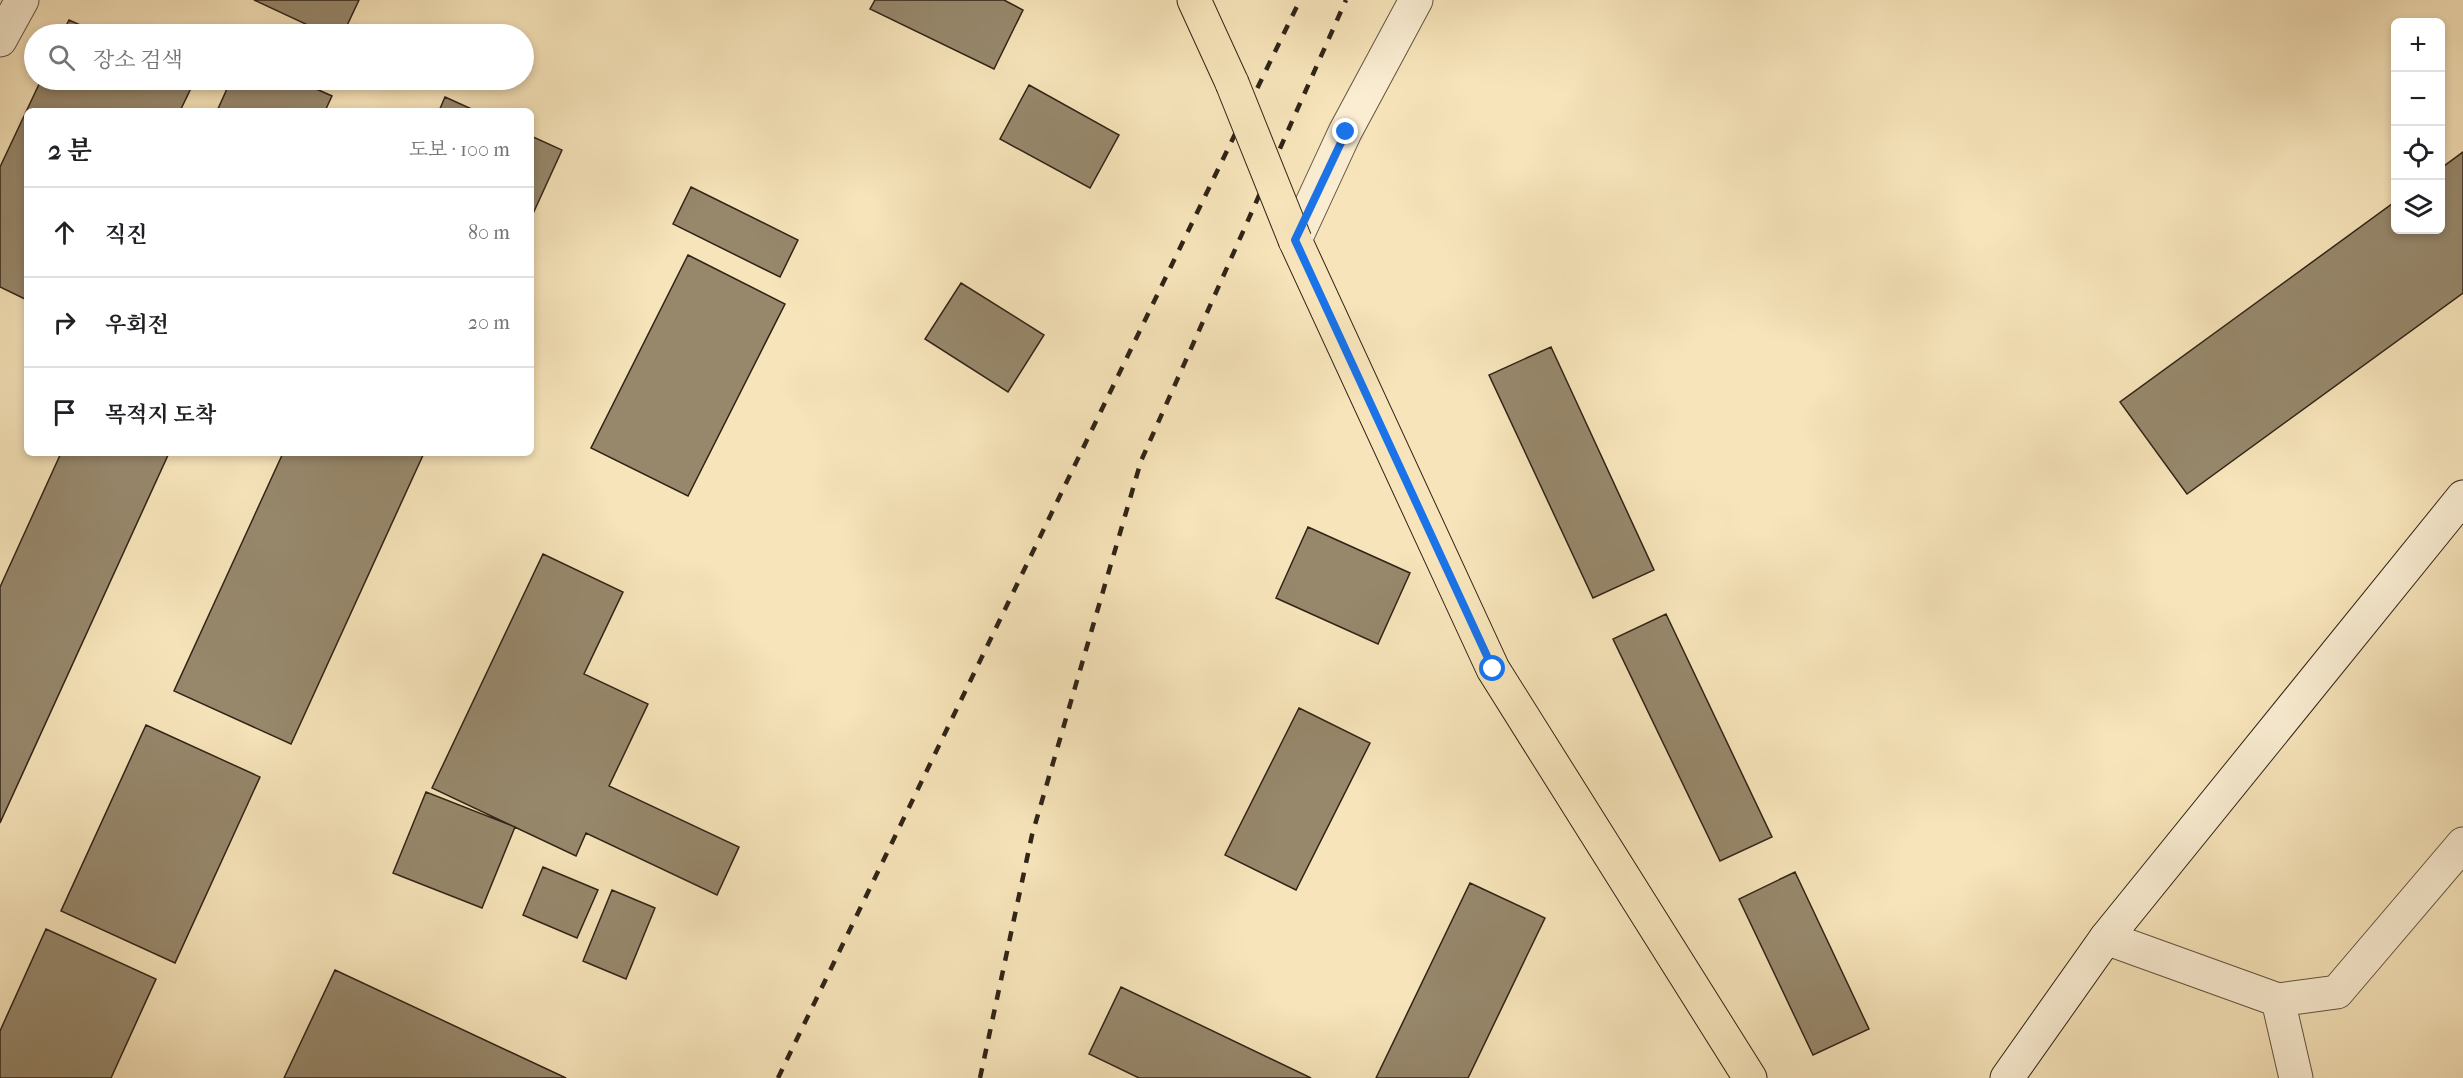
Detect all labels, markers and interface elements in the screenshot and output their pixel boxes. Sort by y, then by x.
map controls [2391,18,2445,234]
button: + [2391,18,2445,72]
search box [24,24,534,90]
icon: search [45,41,78,74]
text: 장소 검색 [93,47,183,73]
button: − [2391,72,2445,126]
route end [1332,118,1358,144]
button: locate [2391,126,2445,180]
text: 2 분 [48,135,92,166]
text: 도보 · 100 m [409,138,510,161]
button: layers [2391,180,2445,234]
icon: ahead [48,216,81,249]
text: 80 m [468,221,510,244]
text: 직진 [105,222,148,248]
icon: right [48,306,81,339]
text: 20 m [468,311,510,334]
text: 우회전 [105,312,169,338]
icon: arrive [48,396,81,429]
text: 목적지 도착 [105,402,216,428]
route start [1479,655,1505,681]

